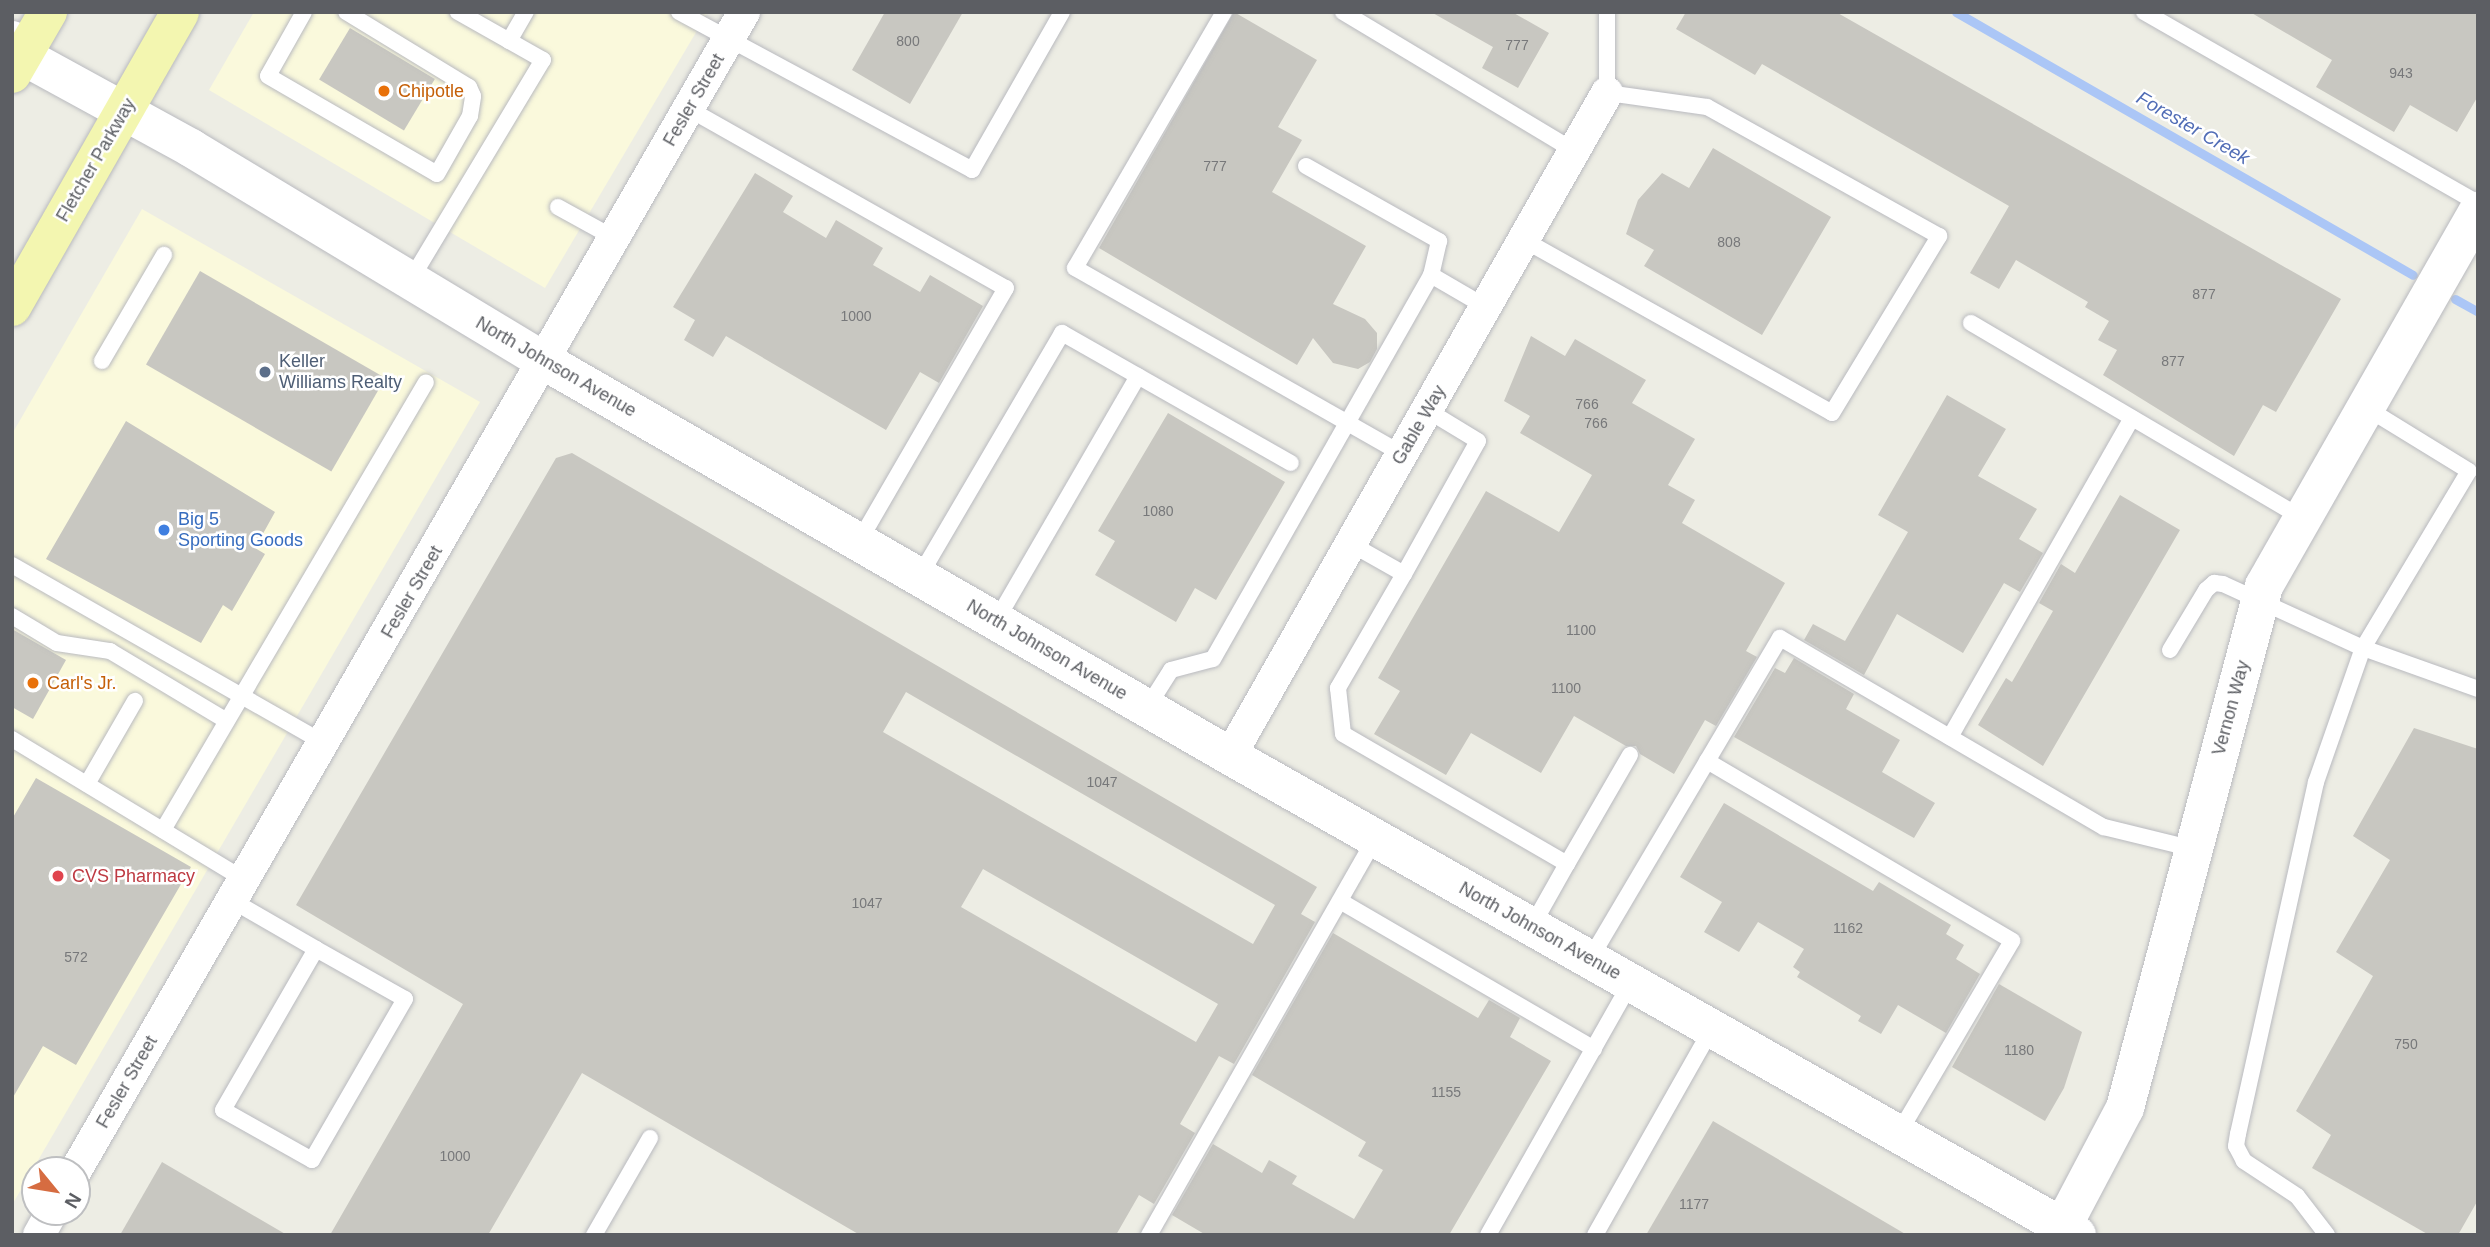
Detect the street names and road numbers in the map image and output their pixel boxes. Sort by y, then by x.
street label: Fesler Street [659,50,729,150]
street label: Fletcher Parkway [52,94,140,226]
street label: North Johnson Avenue [471,312,641,422]
street label: Gable Way [1388,381,1450,469]
street label: Fesler Street [377,542,447,642]
street label: North Johnson Avenue [962,595,1132,705]
street label: Vernon Way [2208,658,2254,758]
street label: North Johnson Avenue [1455,877,1625,985]
street label: Fesler Street [92,1032,162,1132]

